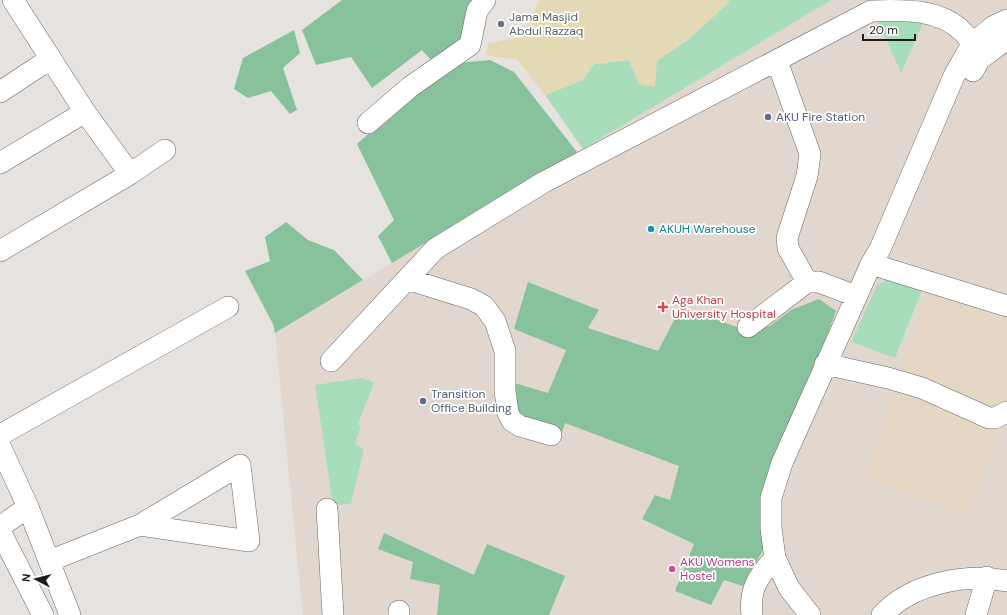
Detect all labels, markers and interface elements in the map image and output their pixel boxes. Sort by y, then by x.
place label: Jama Masjid Abdul Razzaq [509,9,583,39]
scale bar [863,16,915,42]
marker: Jama Masjid Abdul Razzaq [496,19,506,29]
text: 20 m [869,22,898,38]
place label: AKU Fire Station [776,109,865,125]
marker: AKU Fire Station [763,112,773,122]
place label: AKUH Warehouse [659,221,756,237]
marker: AKUH Warehouse [646,224,656,234]
place label: Aga Khan University Hospital [672,292,776,322]
marker: Aga Khan University Hospital [657,301,669,313]
place label: Transition Office Building [431,386,512,416]
marker: Transition Office Building [418,396,428,406]
place label: AKU Womens Hostel [680,554,755,584]
north arrow [16,559,56,599]
marker: AKU Womens Hostel [667,564,677,574]
text: N [19,573,34,583]

